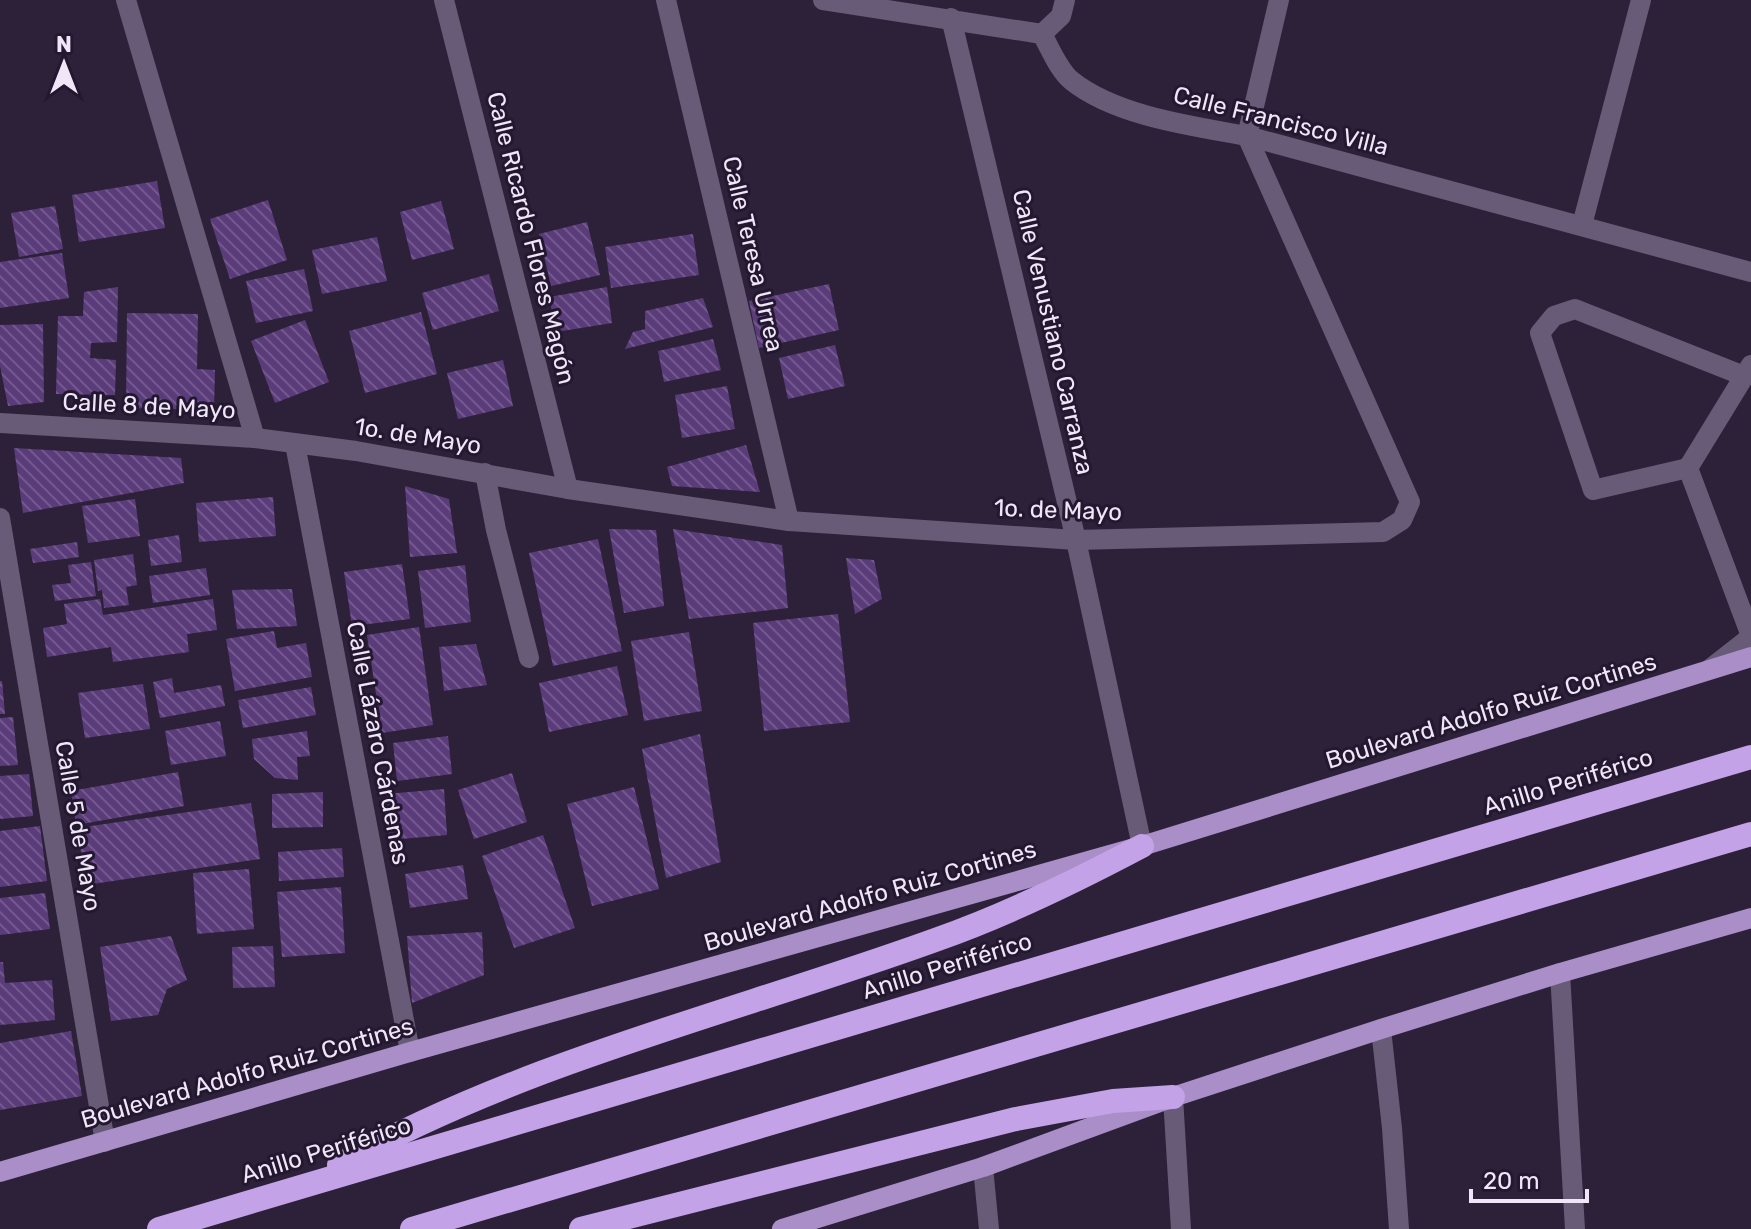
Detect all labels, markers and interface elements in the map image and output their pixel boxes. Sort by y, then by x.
north arrow [24,24,104,104]
text: N [56,31,72,58]
street label: Calle Francisco Villa [1171,81,1391,161]
street label: Calle Ricardo Flores Magón [481,89,581,387]
street label: Calle Teresa Urrea [717,153,789,355]
street label: Calle Venustiano Carranza [1007,187,1099,477]
street label: Calle 8 de Mayo [62,387,236,425]
street label: 1o. de Mayo [353,412,483,460]
street label: 1o. de Mayo [994,494,1122,526]
street label: Calle Lázaro Cárdenas [341,619,415,867]
street label: Boulevard Adolfo Ruiz Cortines [1322,647,1660,775]
street label: Calle 5 de Mayo [49,739,107,913]
street label: Anillo Periférico [1480,743,1656,821]
street label: Boulevard Adolfo Ruiz Cortines [701,835,1039,957]
street label: Anillo Periférico [859,927,1035,1005]
street label: Boulevard Adolfo Ruiz Cortines [78,1012,416,1134]
street label: Anillo Periférico [238,1111,414,1189]
scale bar [1471,1153,1587,1203]
text: 20 m [1483,1167,1540,1195]

